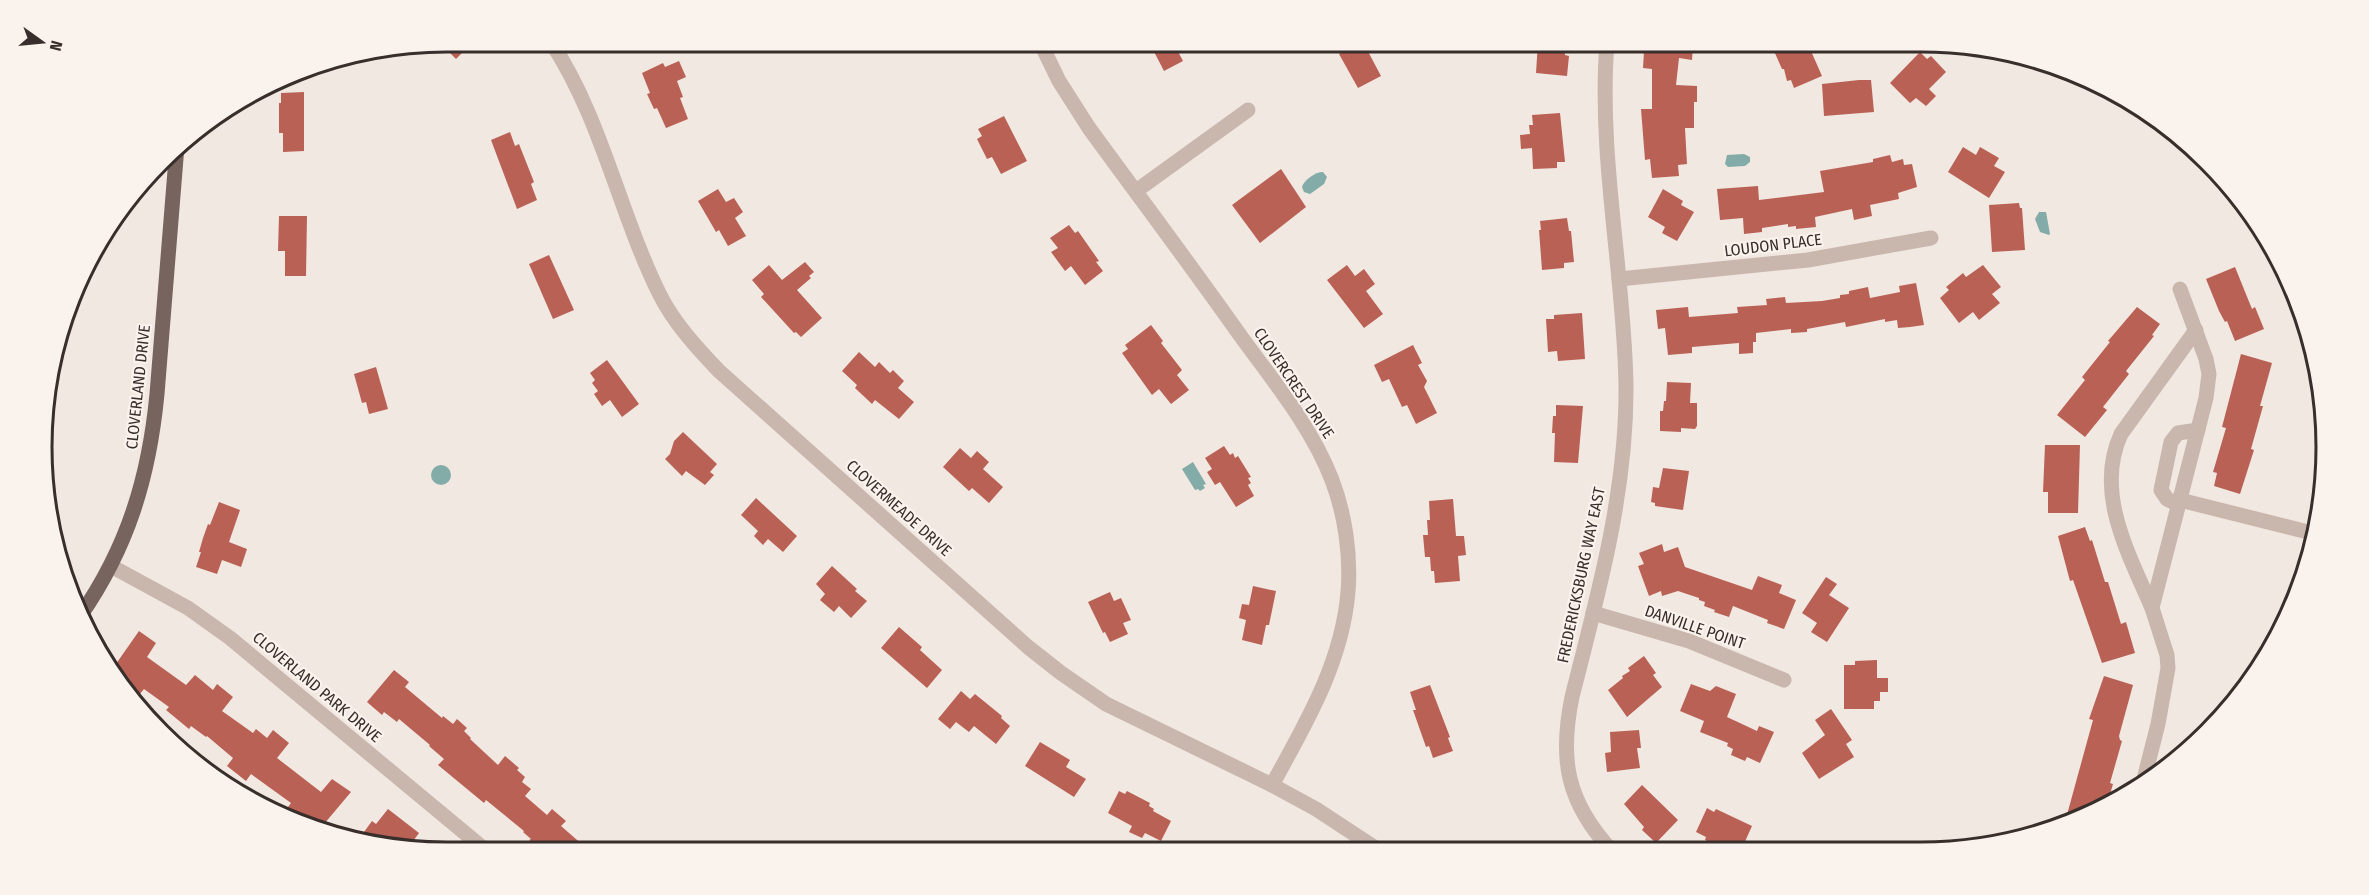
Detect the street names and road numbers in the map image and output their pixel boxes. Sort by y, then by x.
street label: LOUDON PLACE [1723,230,1823,260]
street label: CLOVERLAND DRIVE [122,324,154,450]
street label: CLOVERCREST DRIVE [1250,324,1338,442]
street label: CLOVERMEADE DRIVE [843,456,955,560]
street label: FREDERICKSBURG WAY EAST [1553,485,1609,665]
street label: DANVILLE POINT [1642,601,1748,653]
street label: CLOVERLAND PARK DRIVE [249,628,385,746]

